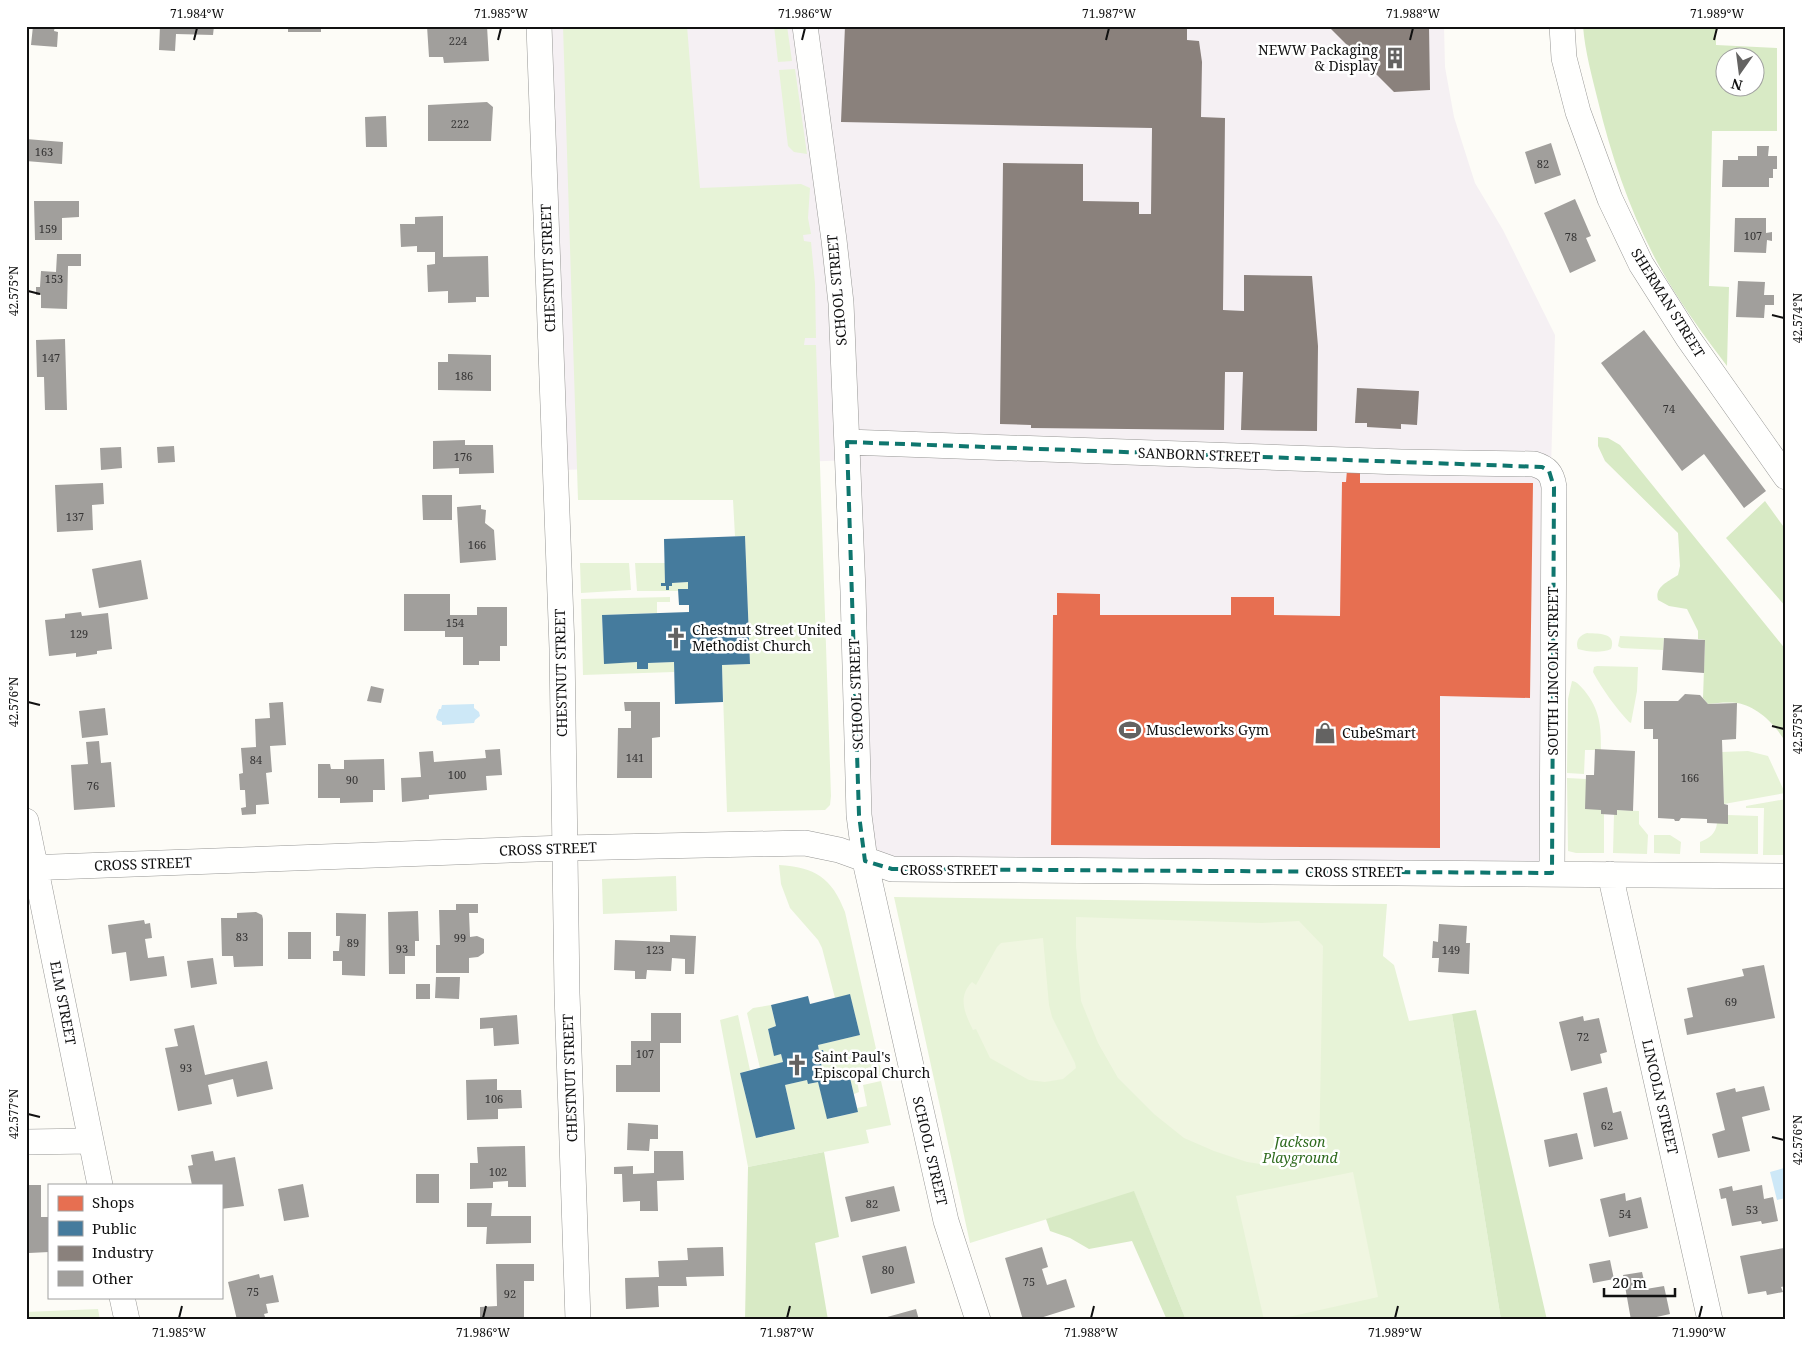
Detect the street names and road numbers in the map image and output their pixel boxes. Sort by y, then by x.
street label: CHESTNUT STREET [536,203,559,333]
street label: SCHOOL STREET [822,233,851,346]
street label: SHERMAN STREET [1627,245,1710,361]
street label: SANBORN STREET [1138,443,1261,466]
street label: SOUTH LINCOLN STREET [1543,586,1562,756]
street label: CHESTNUT STREET [550,608,571,737]
street label: SCHOOL STREET [844,638,867,750]
street label: CROSS STREET [499,837,598,860]
street label: CROSS STREET [94,852,193,875]
street label: CROSS STREET [900,860,998,879]
street label: CROSS STREET [1305,862,1403,881]
street label: ELM STREET [46,959,81,1047]
street label: CHESTNUT STREET [558,1013,581,1143]
street label: LINCOLN STREET [1638,1037,1683,1157]
street label: SCHOOL STREET [909,1094,952,1208]

